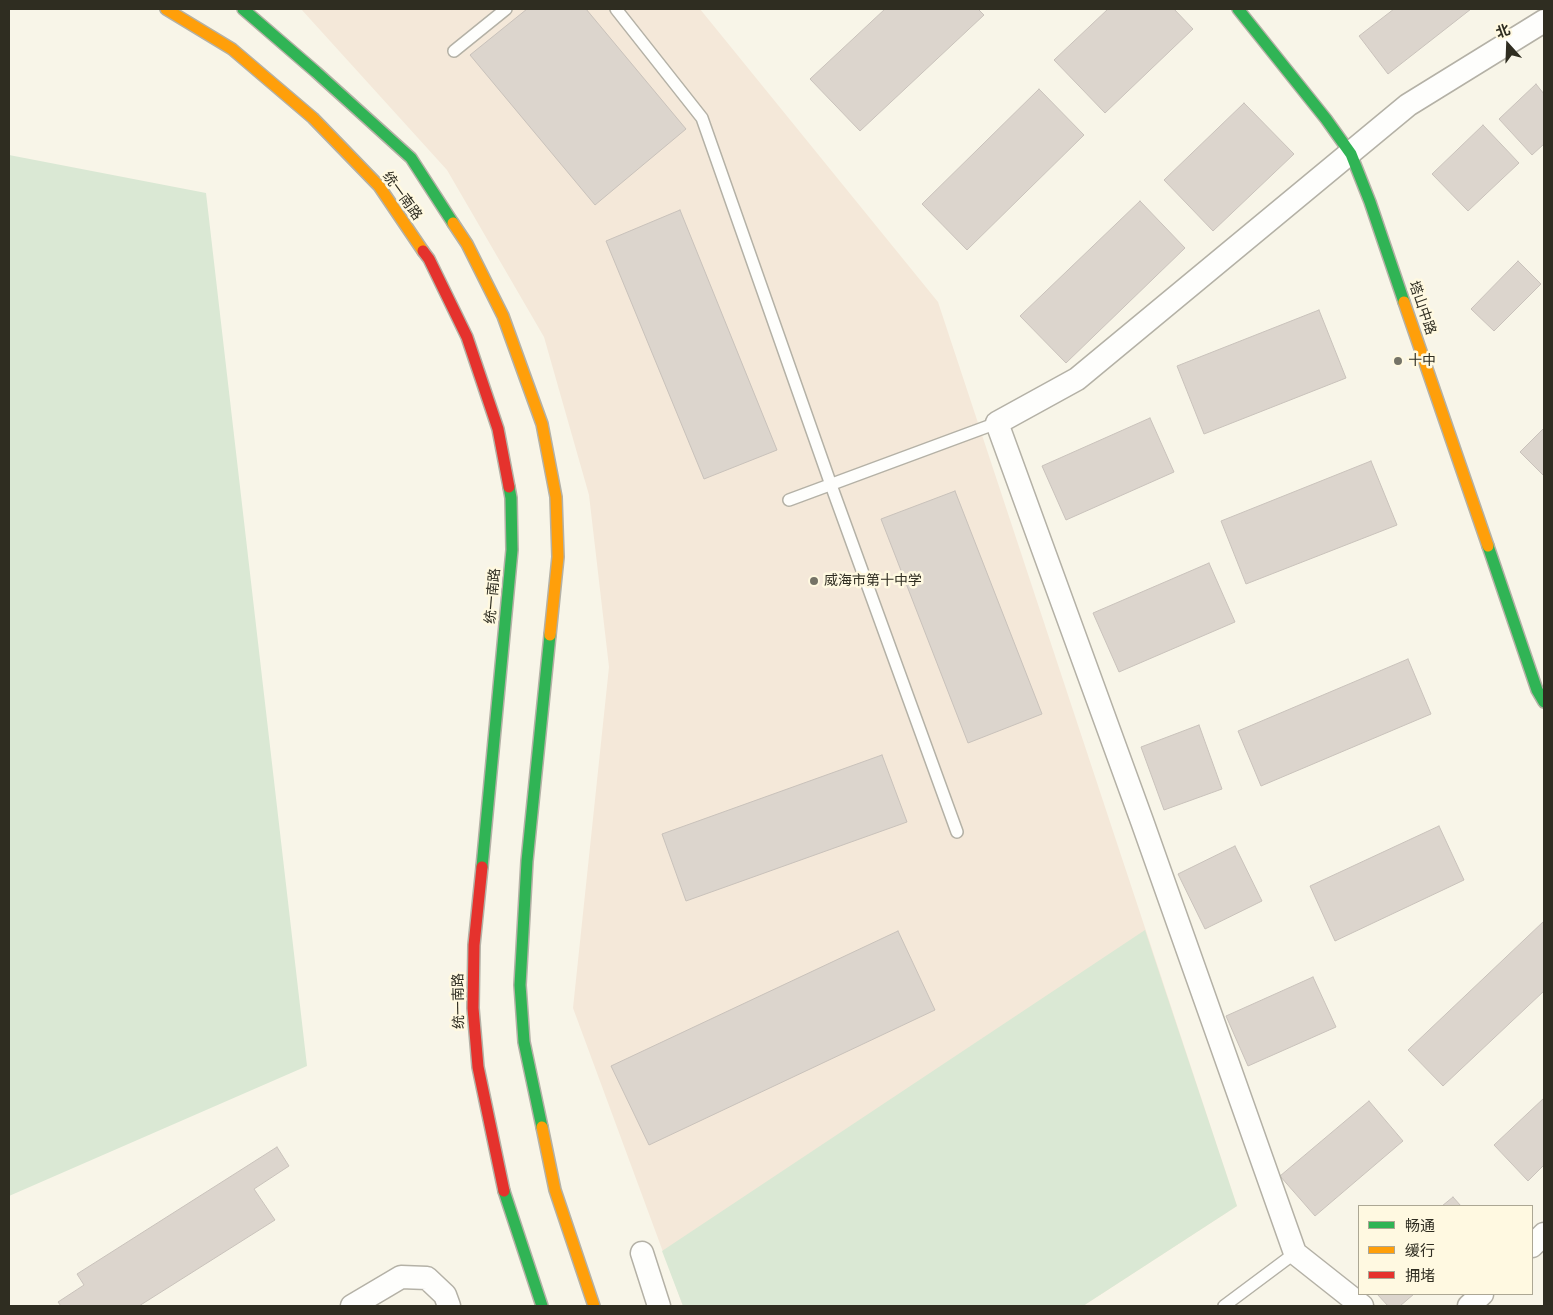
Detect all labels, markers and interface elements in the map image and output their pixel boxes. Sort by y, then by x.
north arrow [1483,20,1533,70]
text: 北 [1493,20,1513,42]
street label: 统一南路 [379,168,425,224]
street label: 塔山中路 [1405,279,1439,337]
place label: 十中 [1408,353,1436,369]
marker: 十中 [1392,355,1404,367]
street label: 统一南路 [482,567,504,625]
place label: 威海市第十中学 [824,573,922,589]
marker: 威海市第十中学 [808,575,820,587]
street label: 统一南路 [450,973,468,1029]
legend [1358,1205,1533,1295]
text: 畅通 [1405,1216,1435,1235]
text: 缓行 [1405,1241,1435,1260]
text: 拥堵 [1405,1266,1435,1285]

